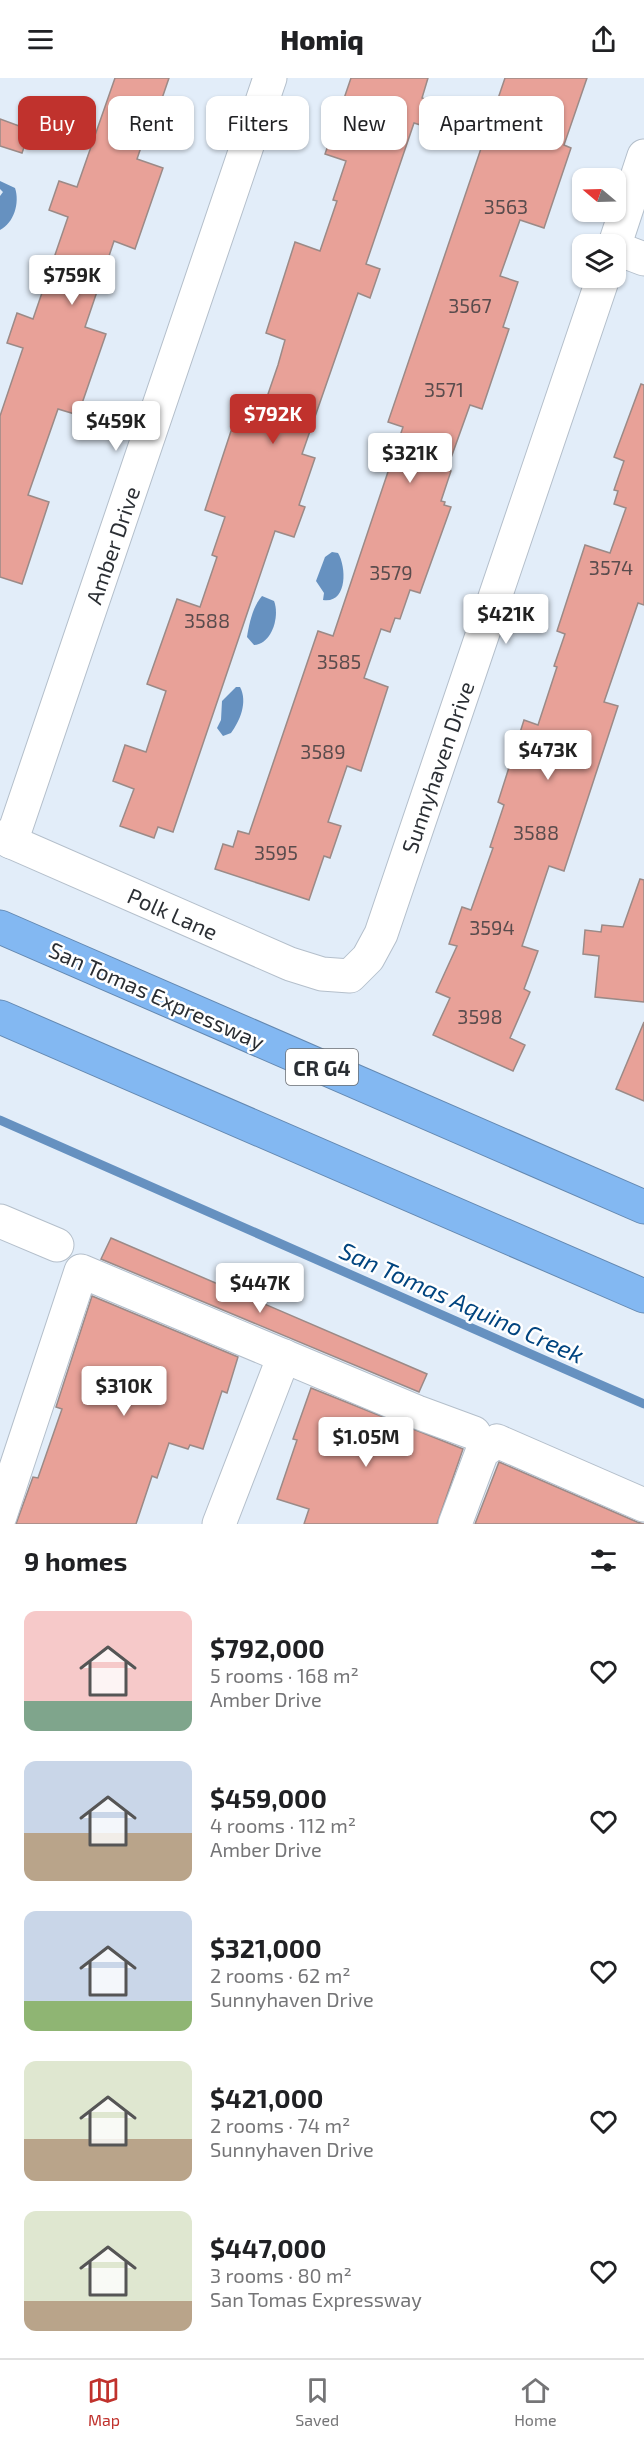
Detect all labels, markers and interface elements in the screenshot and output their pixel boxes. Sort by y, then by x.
icon: menu [24,23,57,56]
text: Homiq [280,23,364,55]
icon: share [587,23,620,56]
chip: Buy [18,96,96,150]
chip: Rent [108,96,194,150]
chip: Filters [206,96,309,150]
chip: New [321,96,407,150]
chip: Apartment [419,96,564,150]
north arrow [572,168,626,222]
map controls [572,168,626,288]
house number: 3563 [484,194,528,218]
button: layers [572,234,626,288]
pin: $759K [30,255,114,306]
text: $759K [43,262,101,286]
house number: 3567 [448,293,492,317]
house number: 3571 [424,377,464,401]
pin: $792K [231,394,315,445]
pin: $459K [74,401,158,452]
text: $792K [244,401,302,425]
text: $459K [86,408,146,432]
pin: $321K [368,433,452,484]
text: $321K [382,440,438,464]
street label: Amber Drive [80,483,144,607]
house number: 3574 [589,555,633,579]
house number: 3579 [369,560,413,584]
pin: $421K [464,594,548,645]
text: $421K [477,601,535,625]
house number: 3588 [184,608,230,632]
house number: 3585 [317,649,361,673]
street label: Sunnyhaven Drive [395,678,479,856]
pin: $473K [506,730,590,781]
text: $473K [519,737,577,761]
house number: 3589 [300,739,346,763]
house number: 3588 [513,820,559,844]
house number: 3595 [254,840,298,864]
street label: Polk Lane [124,882,222,944]
house number: 3594 [469,915,515,939]
street label: San Tomas Expressway [45,936,269,1054]
house number: 3598 [457,1004,503,1028]
road number: CR G4 [286,1049,358,1085]
water label: San Tomas Aquino Creek [335,1235,589,1369]
pin: $447K [218,1263,302,1314]
text: $447K [230,1270,290,1294]
pin: $310K [82,1366,166,1417]
text: $310K [96,1373,152,1397]
pin: $1.05M [317,1417,415,1468]
text: $1.05M [332,1424,400,1448]
icon: filters [587,1544,620,1577]
text: 9 homes [24,1545,127,1576]
text: $792,000 [210,1632,325,1663]
icon: home [72,1635,144,1707]
icon: heart [587,1655,620,1688]
text: 5 rooms · 168 m² [210,1663,359,1687]
text: Amber Drive [210,1687,322,1711]
text: $459,000 [210,1782,327,1813]
icon: home [72,1785,144,1857]
icon: heart [587,1805,620,1838]
text: 4 rooms · 112 m² [210,1813,356,1837]
text: Amber Drive [210,1837,322,1861]
text: $321,000 [210,1932,322,1963]
icon: home [72,1935,144,2007]
icon: heart [587,1955,620,1988]
text: 2 rooms · 62 m² [210,1963,350,1987]
text: Sunnyhaven Drive [210,1987,374,2011]
text: $421,000 [210,2082,324,2113]
icon: home [72,2085,144,2157]
icon: heart [587,2105,620,2138]
text: 2 rooms · 74 m² [210,2113,350,2137]
text: Sunnyhaven Drive [210,2137,374,2161]
text: $447,000 [210,2232,326,2263]
icon: home [72,2235,144,2307]
icon: heart [587,2255,620,2288]
text: 3 rooms · 80 m² [210,2263,352,2287]
text: San Tomas Expressway [210,2287,422,2311]
tab: Map [87,2374,120,2429]
tab: Saved [295,2374,339,2429]
tab: Home [514,2374,557,2429]

